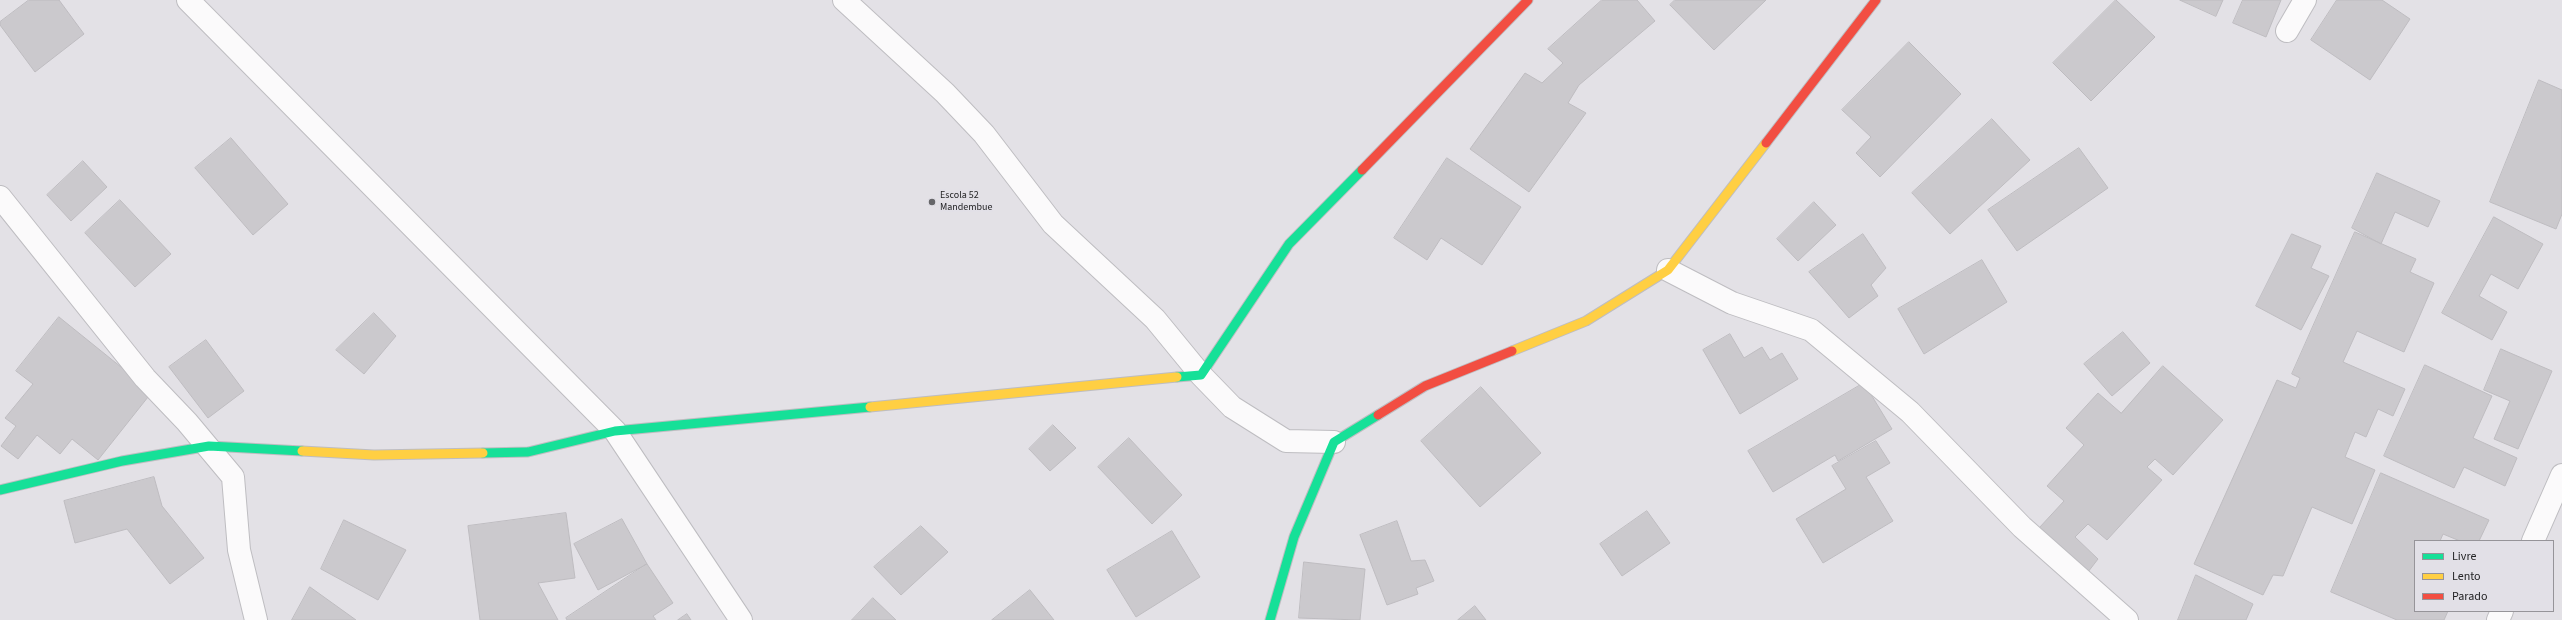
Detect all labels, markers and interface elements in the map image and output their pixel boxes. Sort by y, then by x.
place label: Escola 52 Mandembue [940,190,993,214]
marker: Escola 52 Mandembue [927,197,937,207]
legend [2414,540,2554,612]
text: Livre [2452,548,2476,565]
text: Lento [2452,568,2481,585]
text: Parado [2452,588,2487,605]

